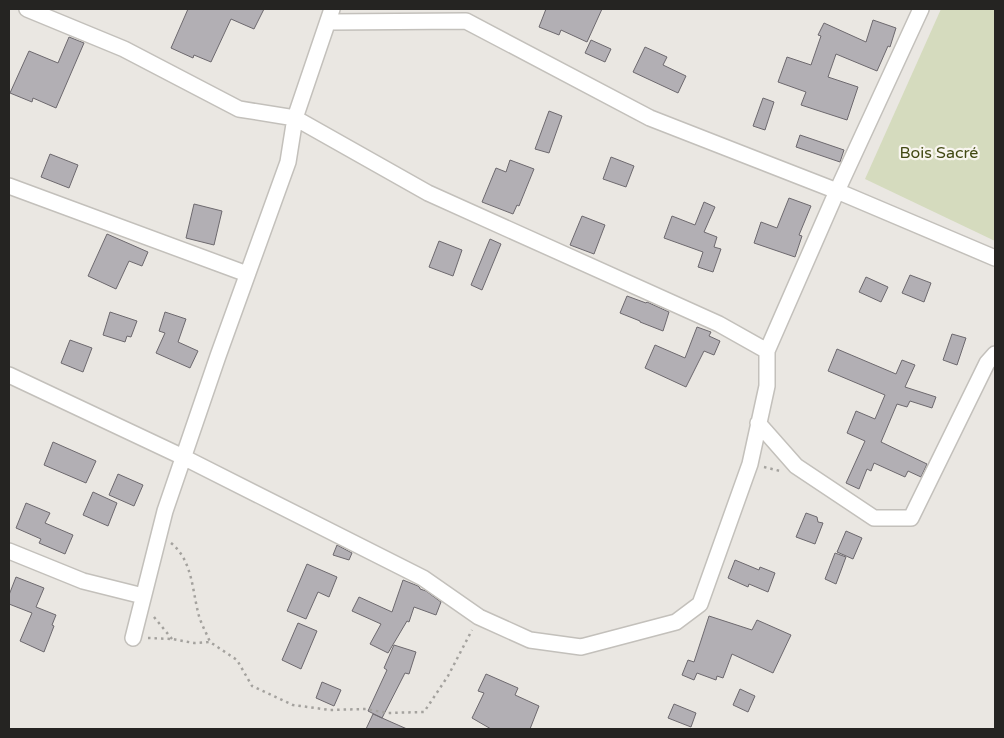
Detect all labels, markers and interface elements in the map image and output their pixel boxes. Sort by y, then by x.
park label: Bois Sacré [900,143,978,163]

